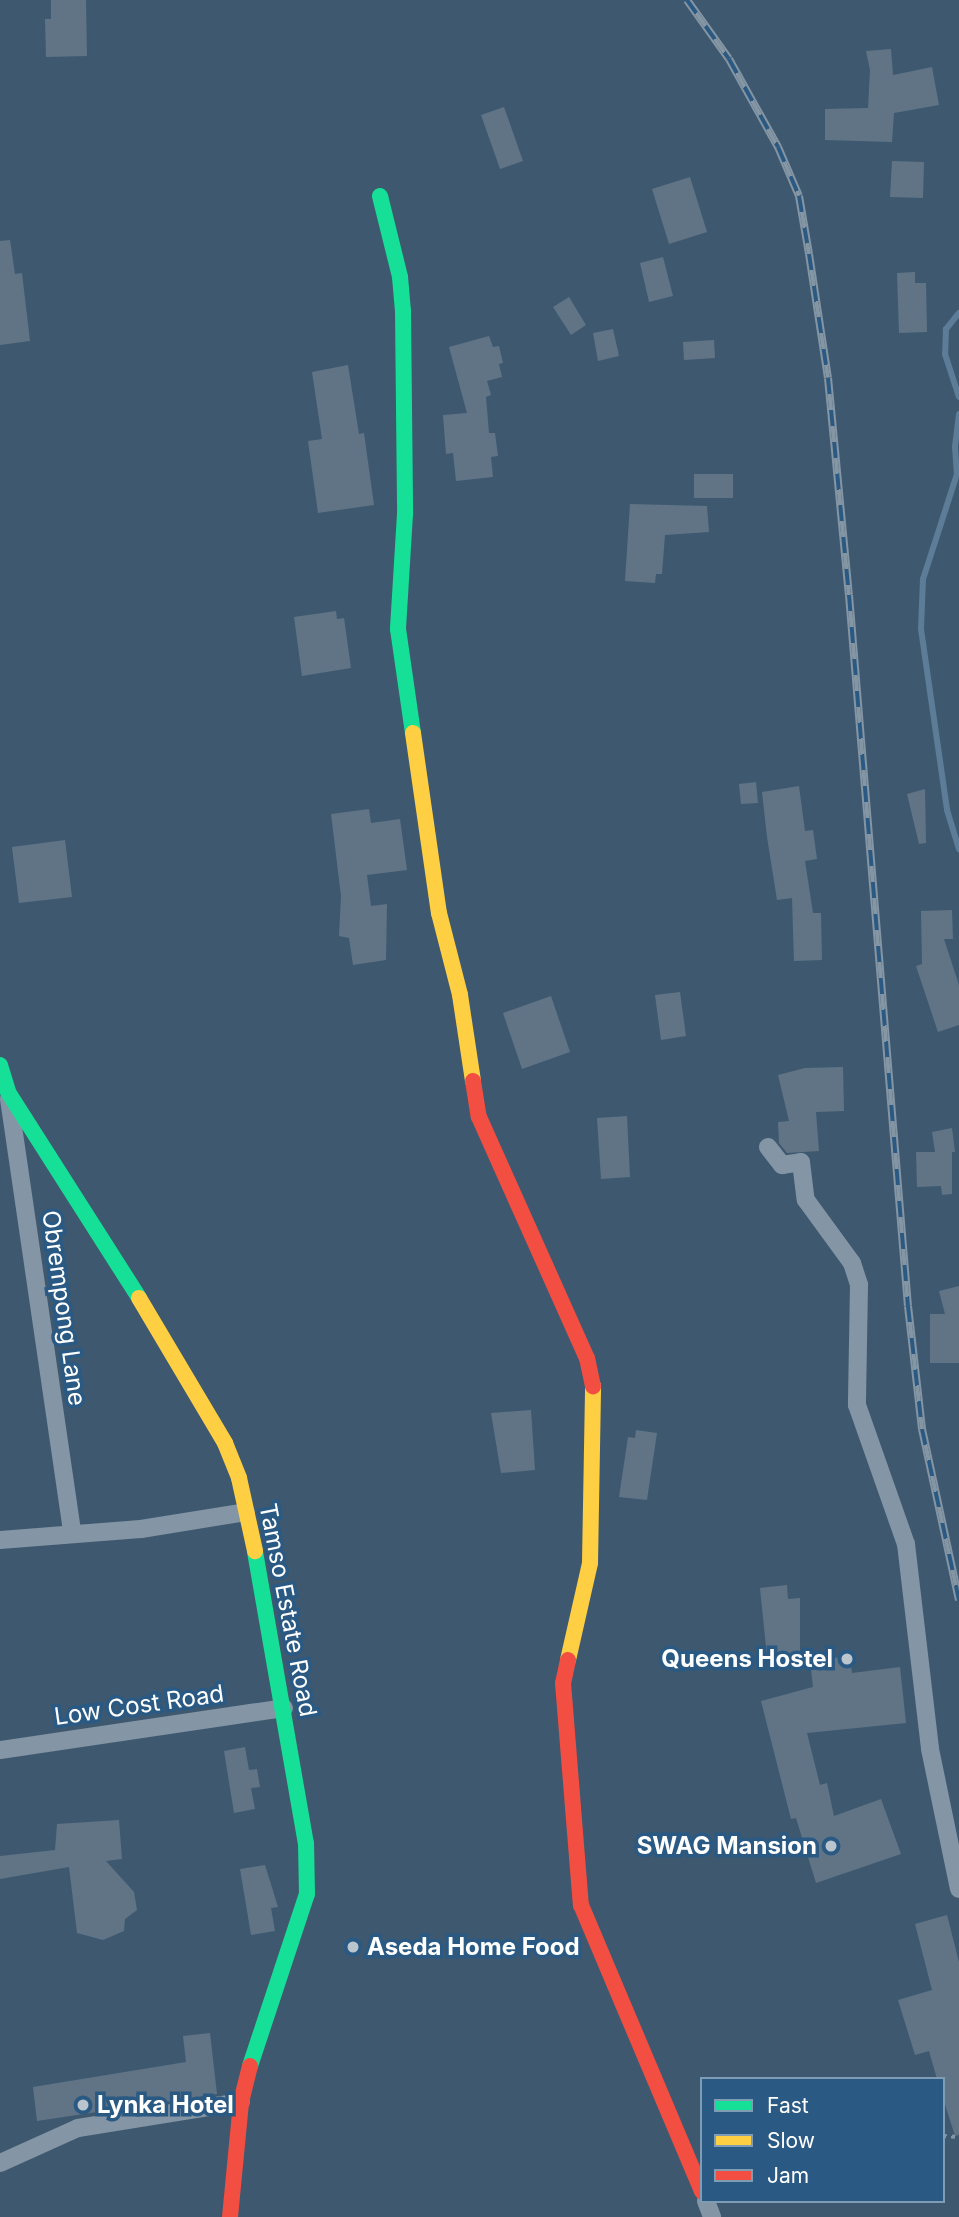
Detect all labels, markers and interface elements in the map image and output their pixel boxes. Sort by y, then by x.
street label: Obrempong Lane [36,1209,92,1407]
street label: Tamso Estate Road [253,1501,323,1719]
place label: Queens Hostel [661,1645,833,1673]
marker: Queens Hostel [839,1651,855,1667]
street label: Low Cost Road [52,1679,226,1731]
place label: SWAG Mansion [637,1832,817,1860]
marker: SWAG Mansion [823,1838,839,1854]
place label: Aseda Home Food [367,1933,580,1961]
marker: Aseda Home Food [345,1939,361,1955]
legend [700,2077,945,2203]
place label: Lynka Hotel [97,2091,234,2119]
text: Fast [767,2093,809,2118]
marker: Lynka Hotel [75,2097,91,2113]
text: Slow [767,2128,815,2153]
text: Jam [767,2163,809,2188]

